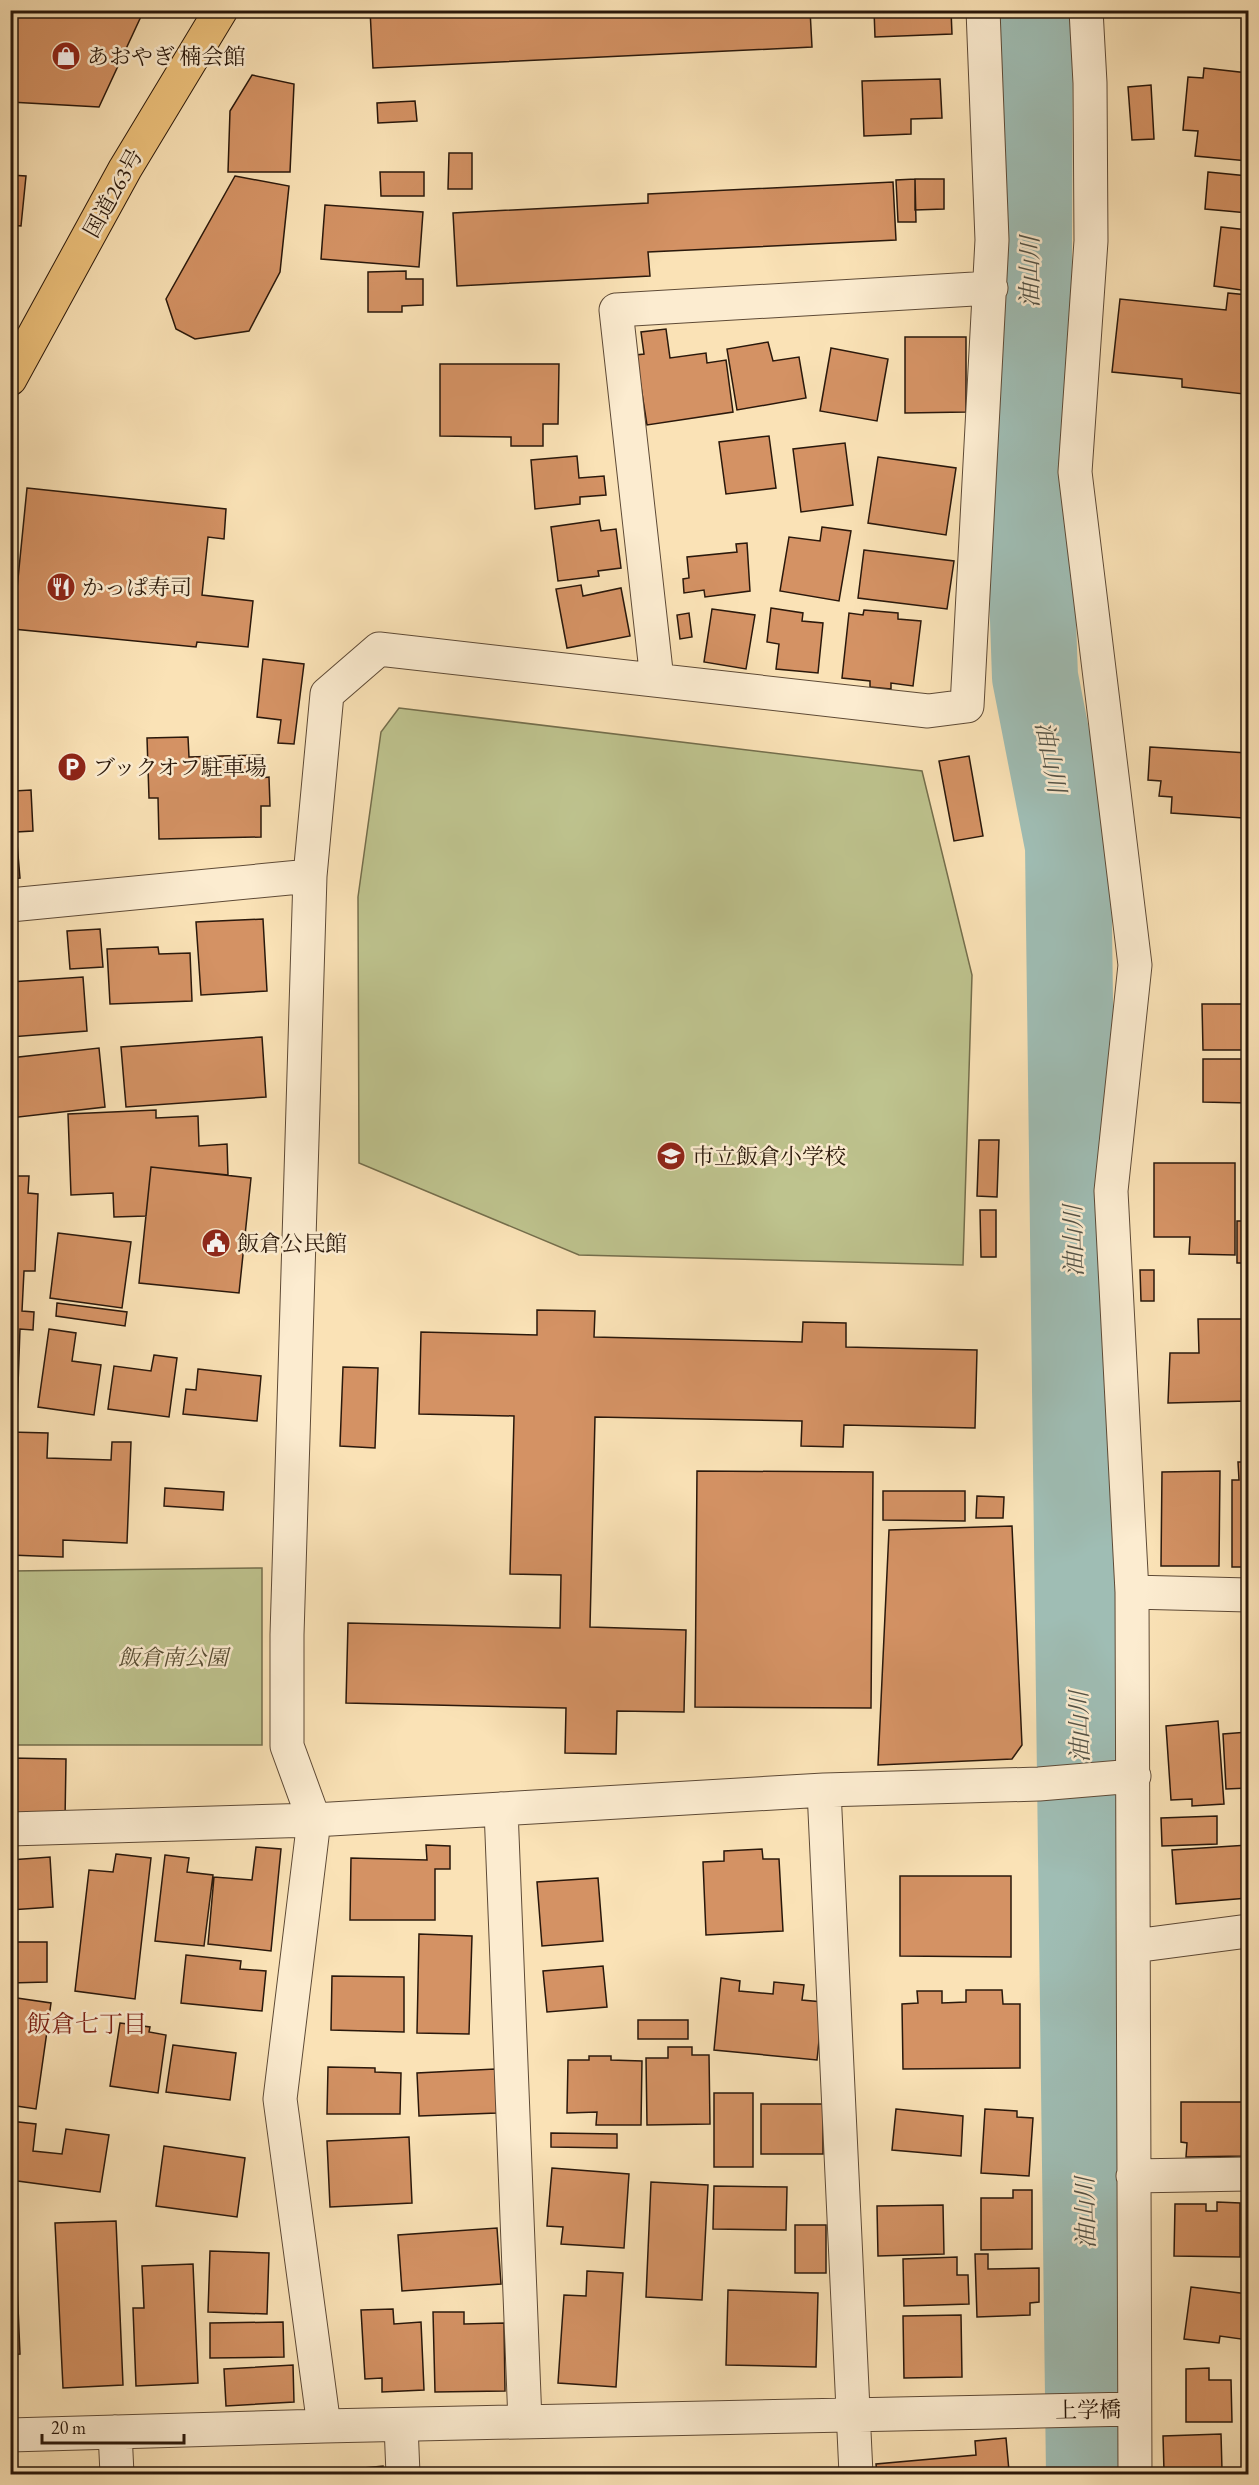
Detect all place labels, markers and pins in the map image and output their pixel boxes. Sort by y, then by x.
shop icon: あおやぎ 楠会館 [50,40,82,72]
place label: あおやぎ 楠会館 [87,42,245,71]
restaurant icon: かっぱ寿司 [45,571,77,603]
place label: かっぱ寿司 [82,573,192,602]
parking icon: ブックオフ駐車場 [56,751,88,783]
place label: ブックオフ駐車場 [93,753,267,782]
school or university icon: 市立飯倉小学校 [655,1140,687,1172]
place label: 市立飯倉小学校 [692,1142,846,1171]
public building icon: 飯倉公民館 [200,1227,232,1259]
place label: 飯倉公民館 [237,1229,347,1258]

